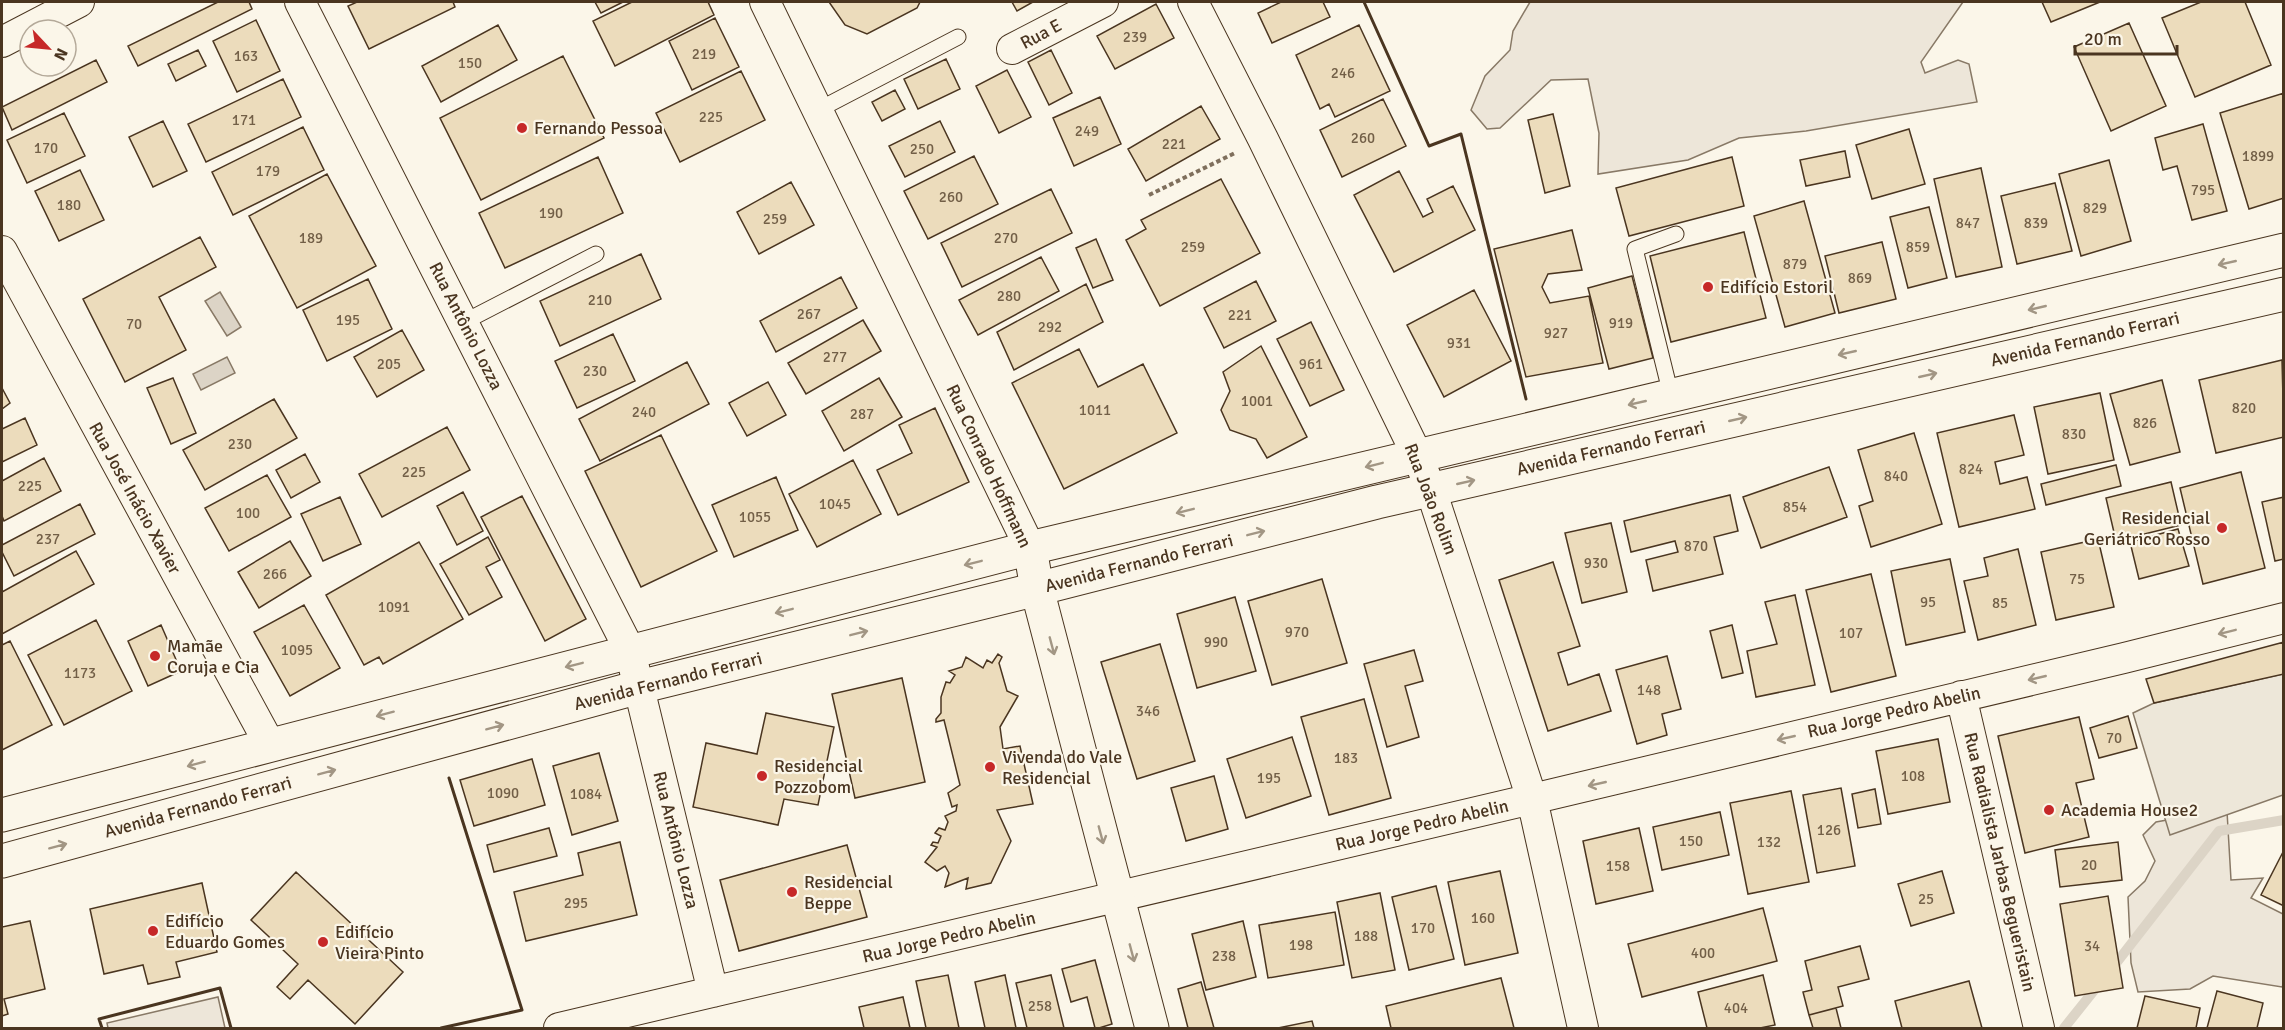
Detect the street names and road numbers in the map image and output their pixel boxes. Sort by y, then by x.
street label: Rua E [1017,14,1065,54]
street label: Rua Antônio Lozza [424,258,508,394]
street label: Avenida Fernando Ferrari [1988,307,2182,371]
street label: Rua Conrado Hoffmann [941,381,1037,551]
street label: Avenida Fernando Ferrari [1514,416,1708,480]
street label: Rua José Inácio Xavier [84,418,186,578]
street label: Rua João Rolim [1400,440,1462,558]
street label: Avenida Fernando Ferrari [1043,529,1235,597]
street label: Avenida Fernando Ferrari [572,647,764,715]
street label: Rua Jorge Pedro Abelin [1805,681,1983,743]
street label: Rua Radialista Jarbas Begueristain [1959,730,2041,994]
street label: Rua Antônio Lozza [648,769,704,911]
street label: Avenida Fernando Ferrari [102,771,294,843]
street label: Rua Jorge Pedro Abelin [1333,794,1511,856]
street label: Rua Jorge Pedro Abelin [860,906,1038,968]

